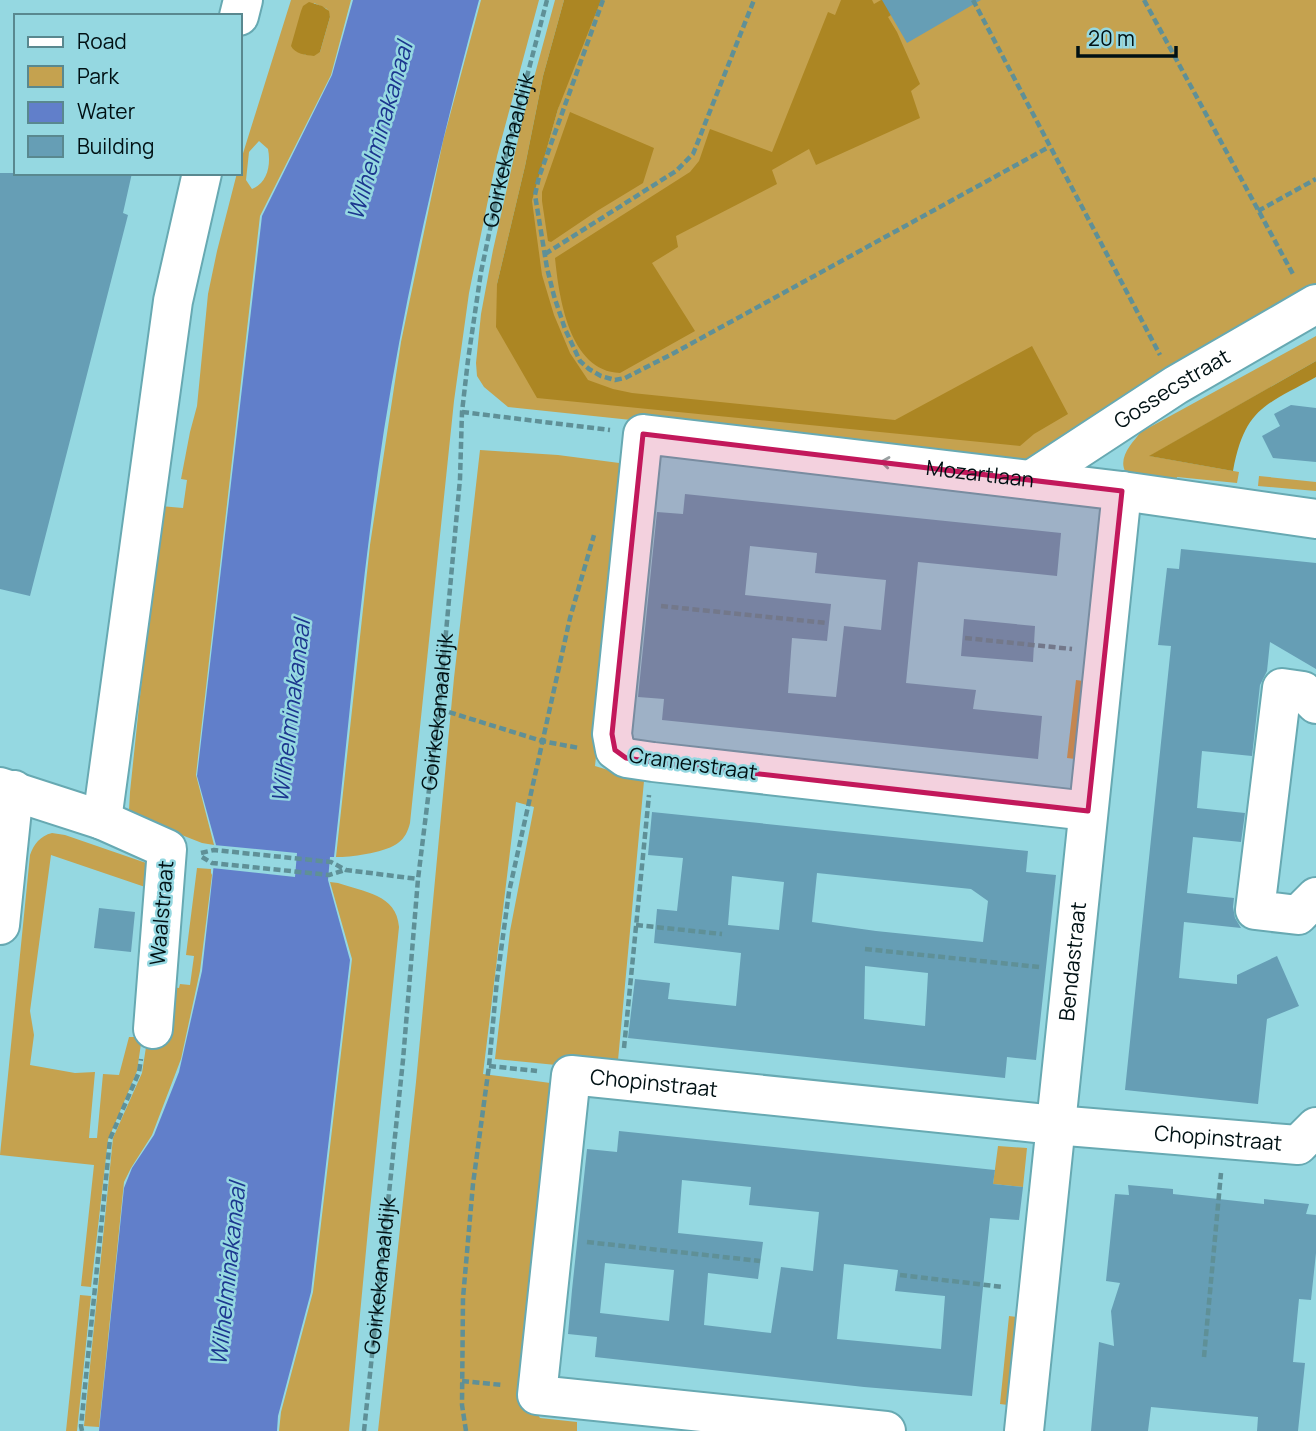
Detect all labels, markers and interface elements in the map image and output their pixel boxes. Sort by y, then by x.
legend [14,14,242,175]
scale bar [1078,14,1176,58]
text: 20 m [1088,24,1135,52]
text: Road [77,27,127,55]
water label: Wilhelminakanaal [338,35,421,224]
text: Park [77,62,119,90]
street label: Goirkekanaaldijk [476,69,540,230]
text: Water [77,97,136,125]
text: Building [77,132,154,160]
street label: Gossecstraat [1108,342,1235,435]
street label: Mozartlaan [925,453,1036,493]
one-way arrow [880,457,903,470]
water label: Wilhelminakanaal [263,615,317,804]
street label: Goirkekanaaldijk [414,631,459,792]
street label: Cramerstraat [627,740,759,786]
street label: Waalstraat [142,859,180,967]
street label: Bendastraat [1052,900,1092,1022]
street label: Chopinstraat [589,1062,719,1103]
street label: Chopinstraat [1153,1118,1283,1157]
water label: Wilhelminakanaal [201,1178,253,1367]
street label: Goirkekanaaldijk [357,1195,402,1356]

